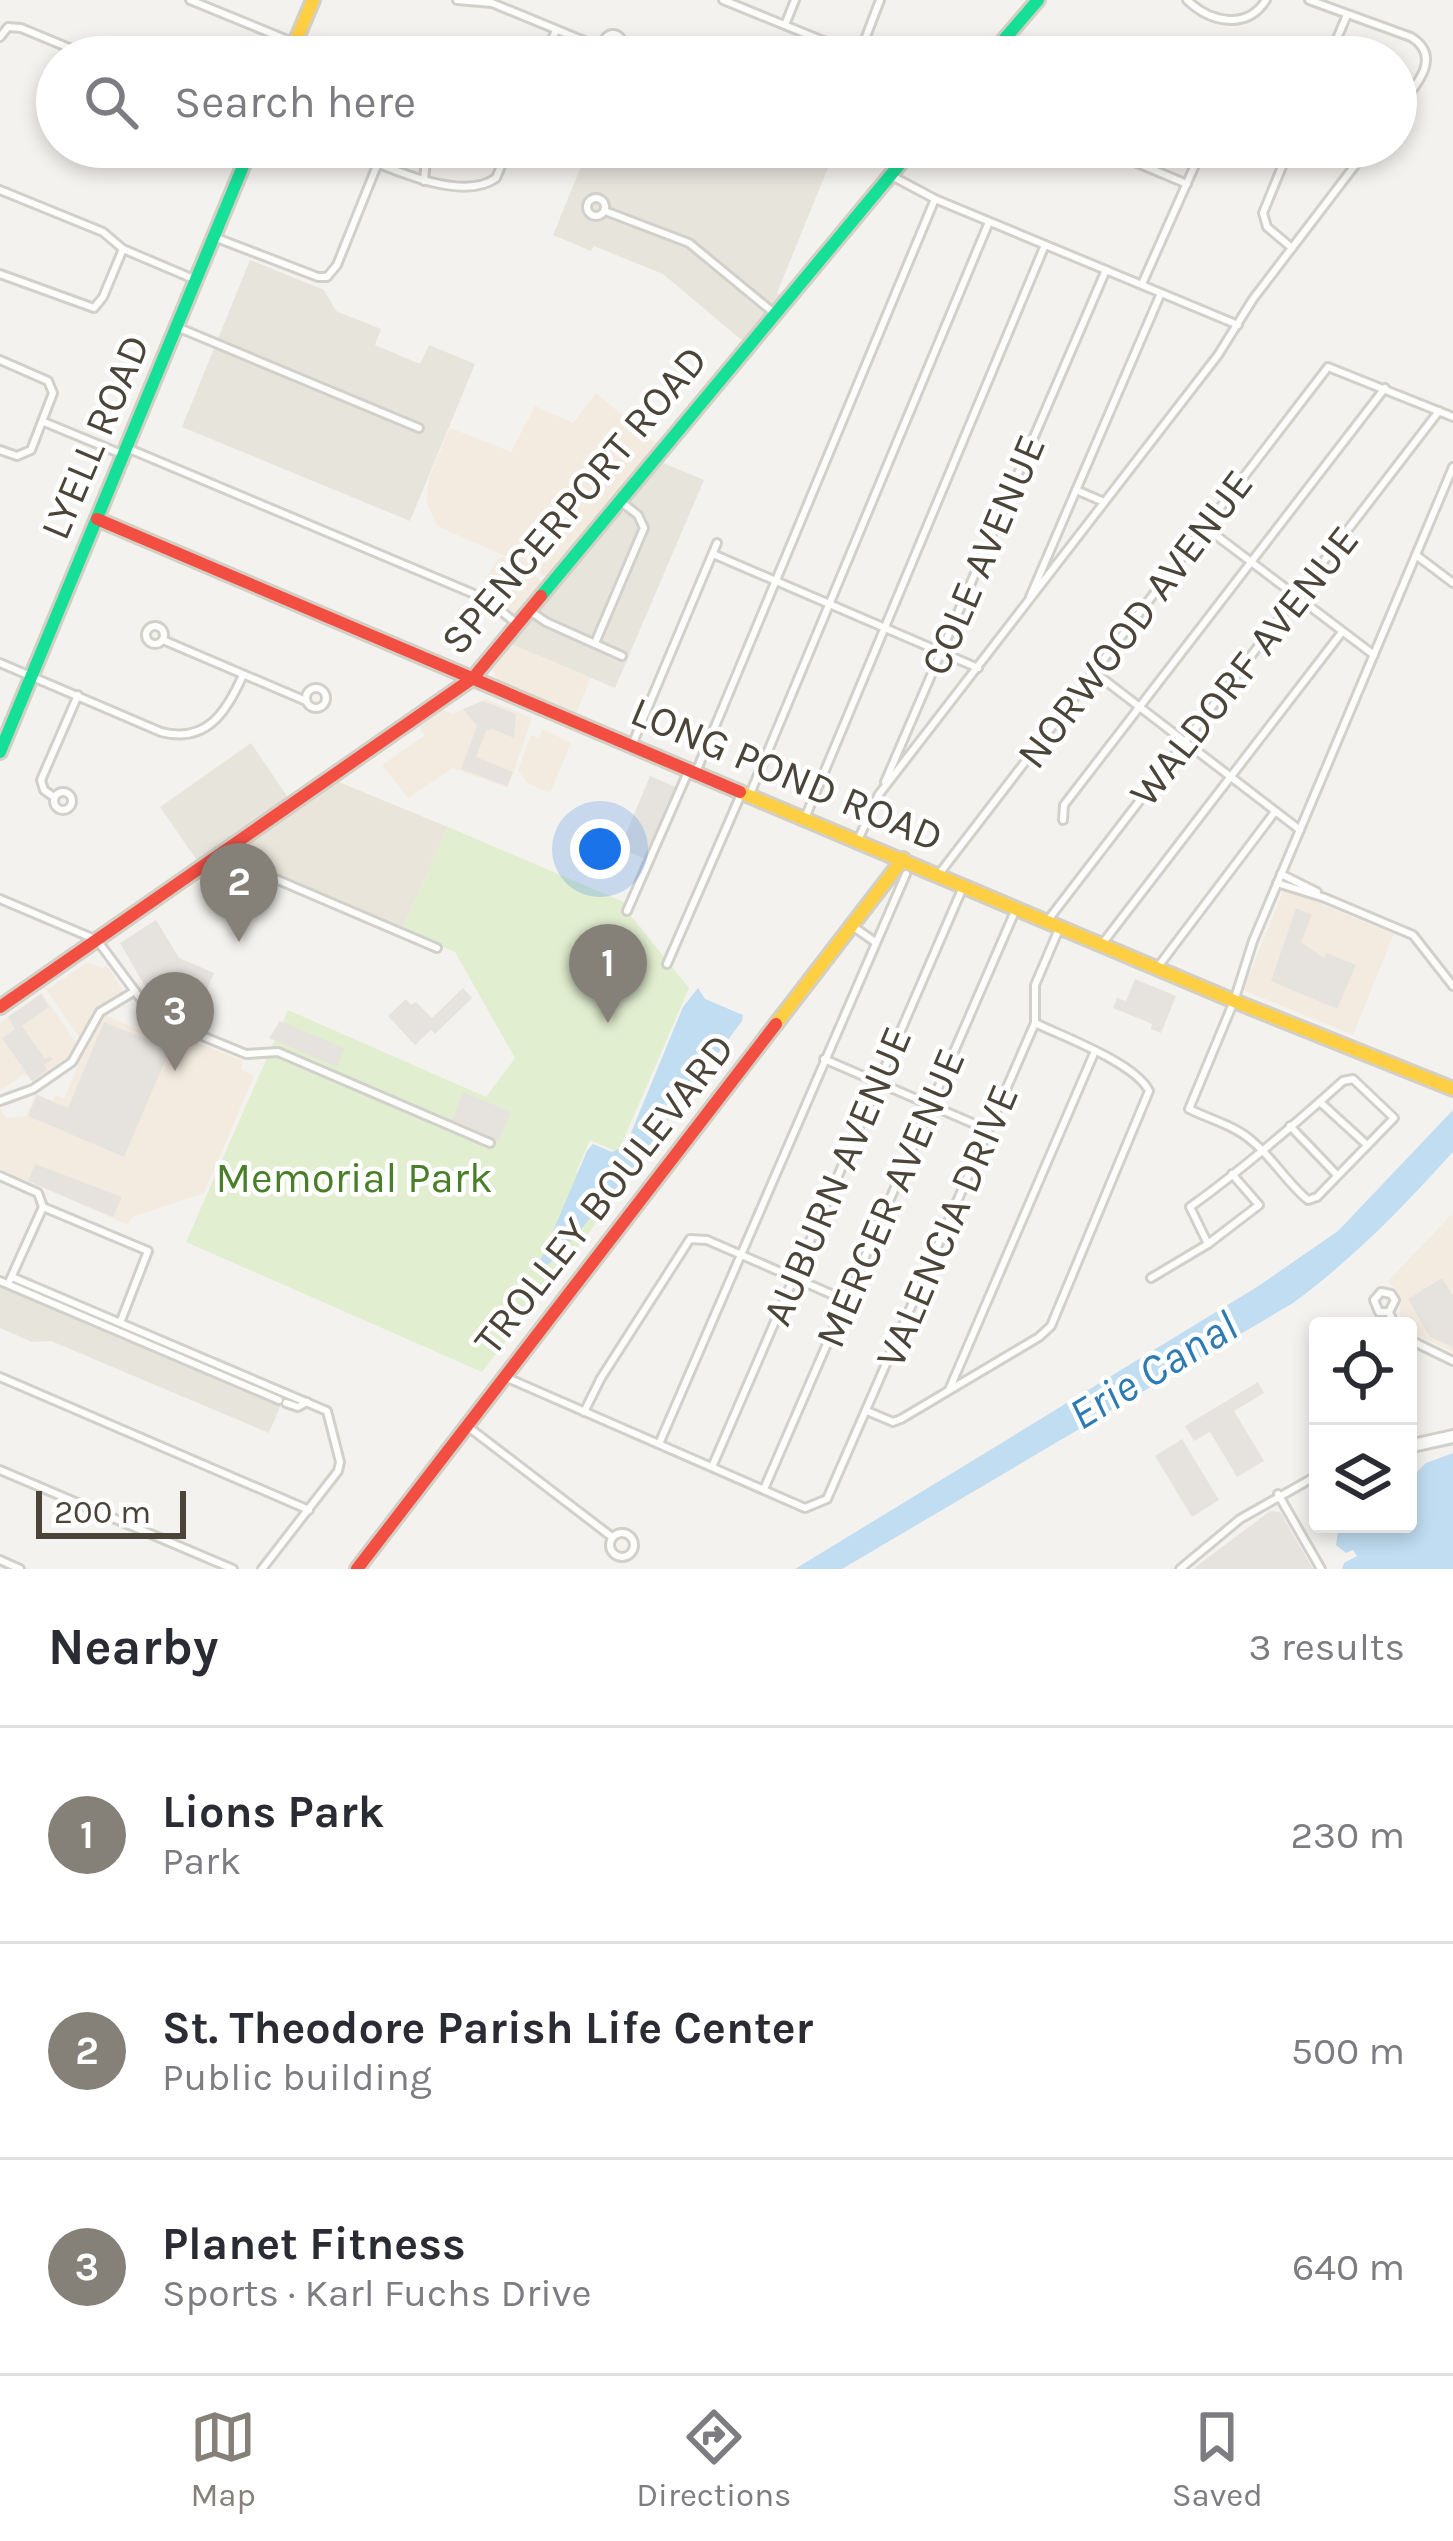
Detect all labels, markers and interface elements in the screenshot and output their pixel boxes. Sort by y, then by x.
search box [36,36,1417,168]
icon: search [78,69,144,135]
text: Search here [174,76,416,128]
street label: LYELL ROAD [30,327,160,547]
street label: SPENCERPORT ROAD [430,335,718,665]
street label: COLE AVENUE [910,427,1056,683]
street label: NORWOOD AVENUE [1006,460,1264,778]
street label: WALDORF AVENUE [1119,516,1369,816]
street label: LONG POND ROAD [624,686,950,862]
your location [570,819,630,879]
pin: 2 [200,843,278,942]
pin: 1 [569,924,647,1023]
pin: 3 [136,972,214,1071]
street label: AUBURN AVENUE [752,1019,922,1333]
street label: TROLLEY BOULEVARD [463,1024,745,1364]
street label: MERCER AVENUE [804,1041,976,1355]
street label: VALENCIA DRIVE [865,1077,1029,1375]
park label: Memorial Park [215,1153,493,1203]
water label: Erie Canal [1060,1300,1246,1440]
map controls [1309,1317,1417,1533]
button: locate [1309,1317,1417,1425]
button: layers [1309,1425,1417,1533]
scale bar [36,1485,186,1538]
text: 200 m [54,1493,151,1531]
text: Nearby [48,1617,218,1677]
text: 3 results [1248,1624,1405,1670]
text: Lions Park [162,1786,384,1838]
text: 1 [80,1812,94,1858]
text: 230 m [1290,1812,1405,1858]
text: Park [162,1838,241,1884]
text: St. Theodore Parish Life Center [162,2002,813,2054]
text: 2 [75,2028,99,2074]
text: 500 m [1291,2028,1405,2074]
text: Public building [162,2054,432,2100]
text: Planet Fitness [162,2218,466,2270]
text: 3 [75,2244,99,2290]
text: 640 m [1292,2244,1405,2290]
text: Sports · Karl Fuchs Drive [162,2270,592,2316]
tab: Map [190,2404,256,2514]
tab: Directions [636,2404,791,2514]
tab: Saved [1172,2404,1263,2514]

